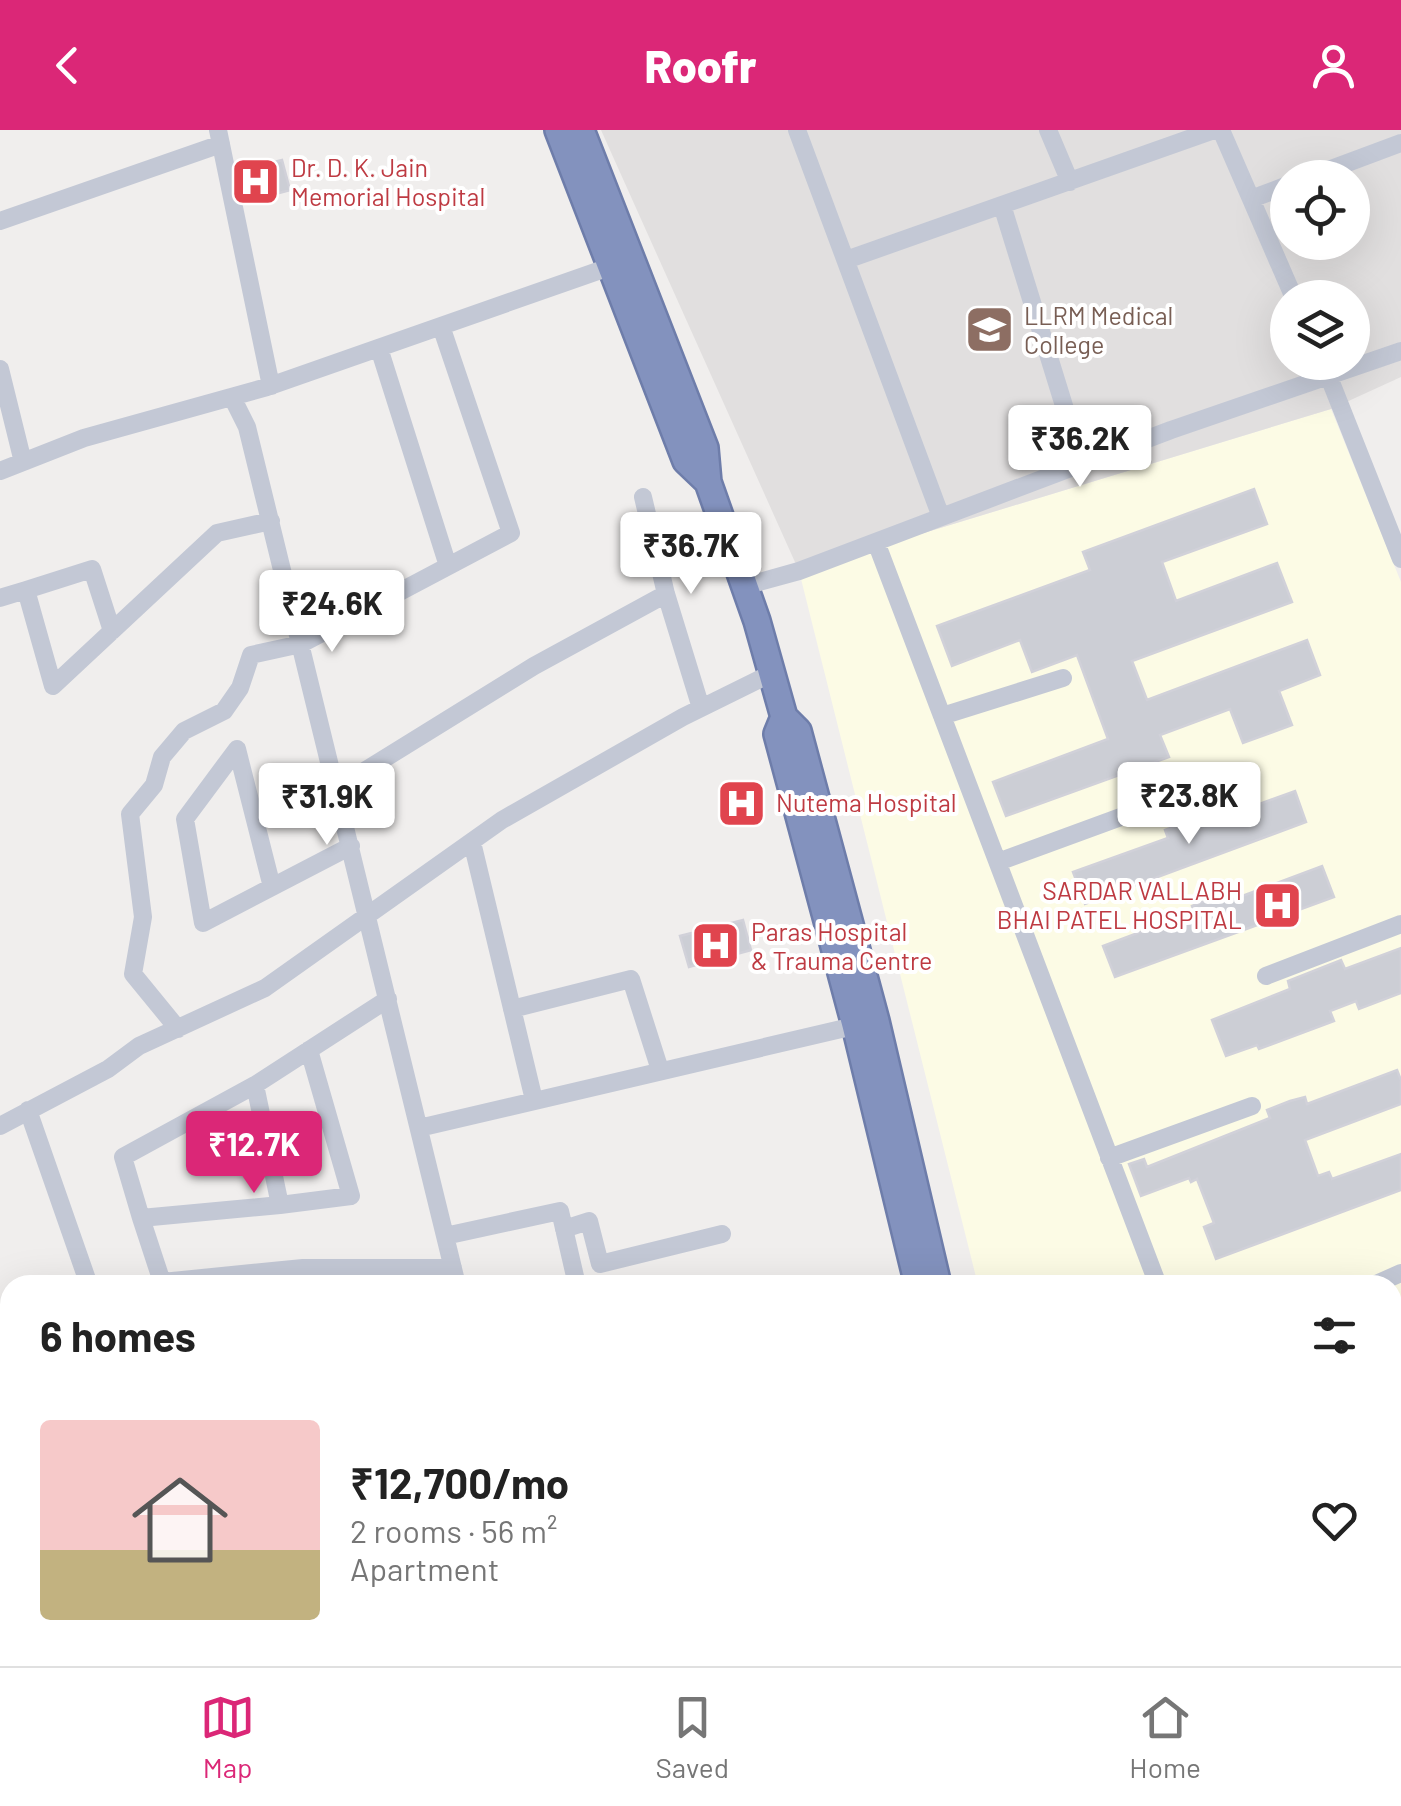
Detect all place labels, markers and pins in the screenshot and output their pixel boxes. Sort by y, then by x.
place label: Dr. D. K. Jain Memorial Hospital [291,152,485,211]
hospital icon: Dr. D. K. Jain Memorial Hospital [230,156,282,208]
place label: LLRM Medical College [1024,300,1173,359]
school or university icon: LLRM Medical College [963,304,1015,356]
pin: ₹36.2K [999,405,1161,490]
pin: ₹36.7K [610,512,772,597]
pin: ₹24.6K [251,570,413,655]
pin: ₹23.8K [1108,762,1270,847]
pin: ₹31.9K [246,763,408,848]
hospital icon: Nutema Hospital [715,777,767,829]
place label: Nutema Hospital [776,787,957,817]
place label: SARDAR VALLABH BHAI PATEL HOSPITAL [997,875,1242,934]
hospital icon: SARDAR VALLABH BHAI PATEL HOSPITAL [1251,879,1303,931]
place label: Paras Hospital & Trauma Centre [751,916,932,975]
hospital icon: Paras Hospital & Trauma Centre [690,920,742,972]
pin: ₹12.7K [173,1111,335,1196]

